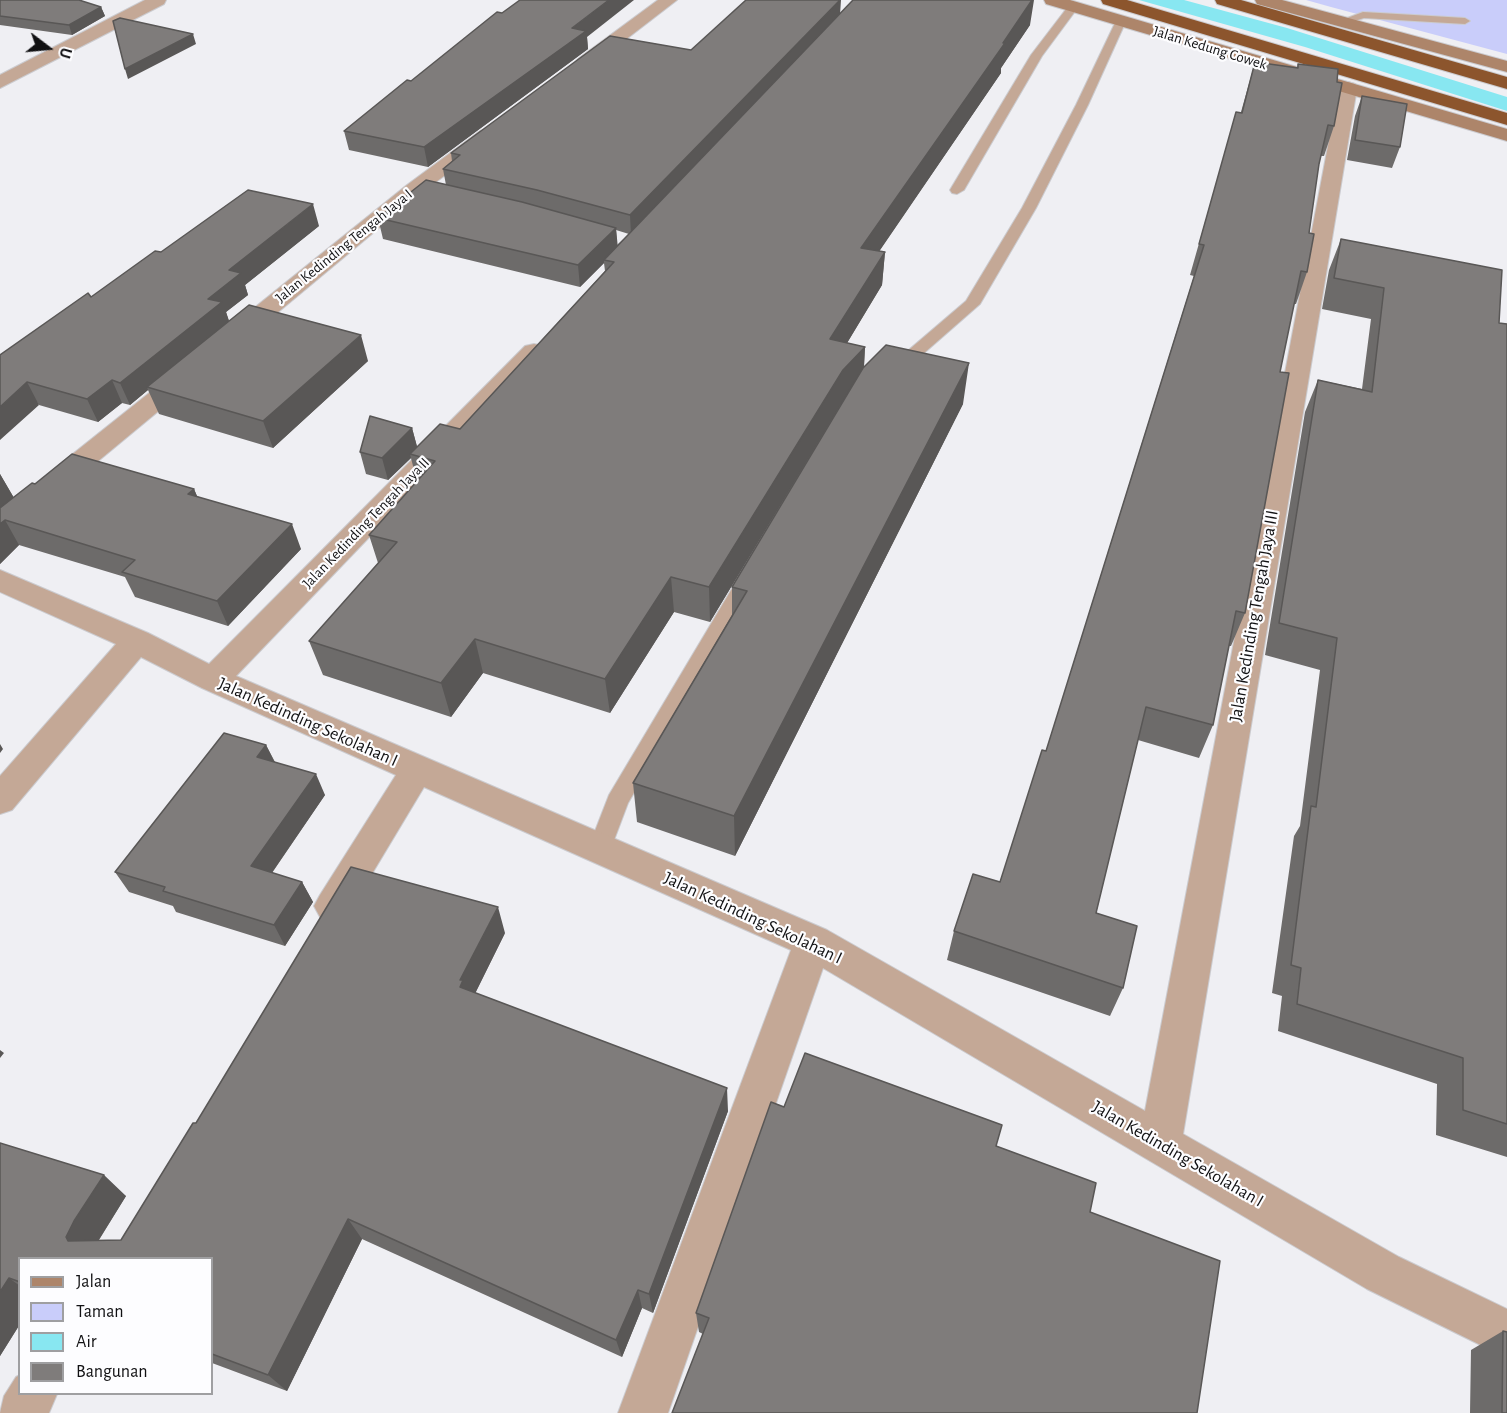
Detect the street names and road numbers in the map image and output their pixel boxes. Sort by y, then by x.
street label: Jalan Kedung Cowek [1151,22,1269,74]
street label: Jalan Kedinding Tengah Jaya I [272,185,416,307]
street label: Jalan Kedinding Tengah Jaya II [299,454,433,592]
street label: Jalan Kedinding Tengah Jaya III [1225,508,1283,724]
street label: Jalan Kedinding Sekolahan I [215,673,401,771]
street label: Jalan Kedinding Sekolahan I [660,867,846,969]
street label: Jalan Kedinding Sekolahan I [1088,1096,1268,1212]

